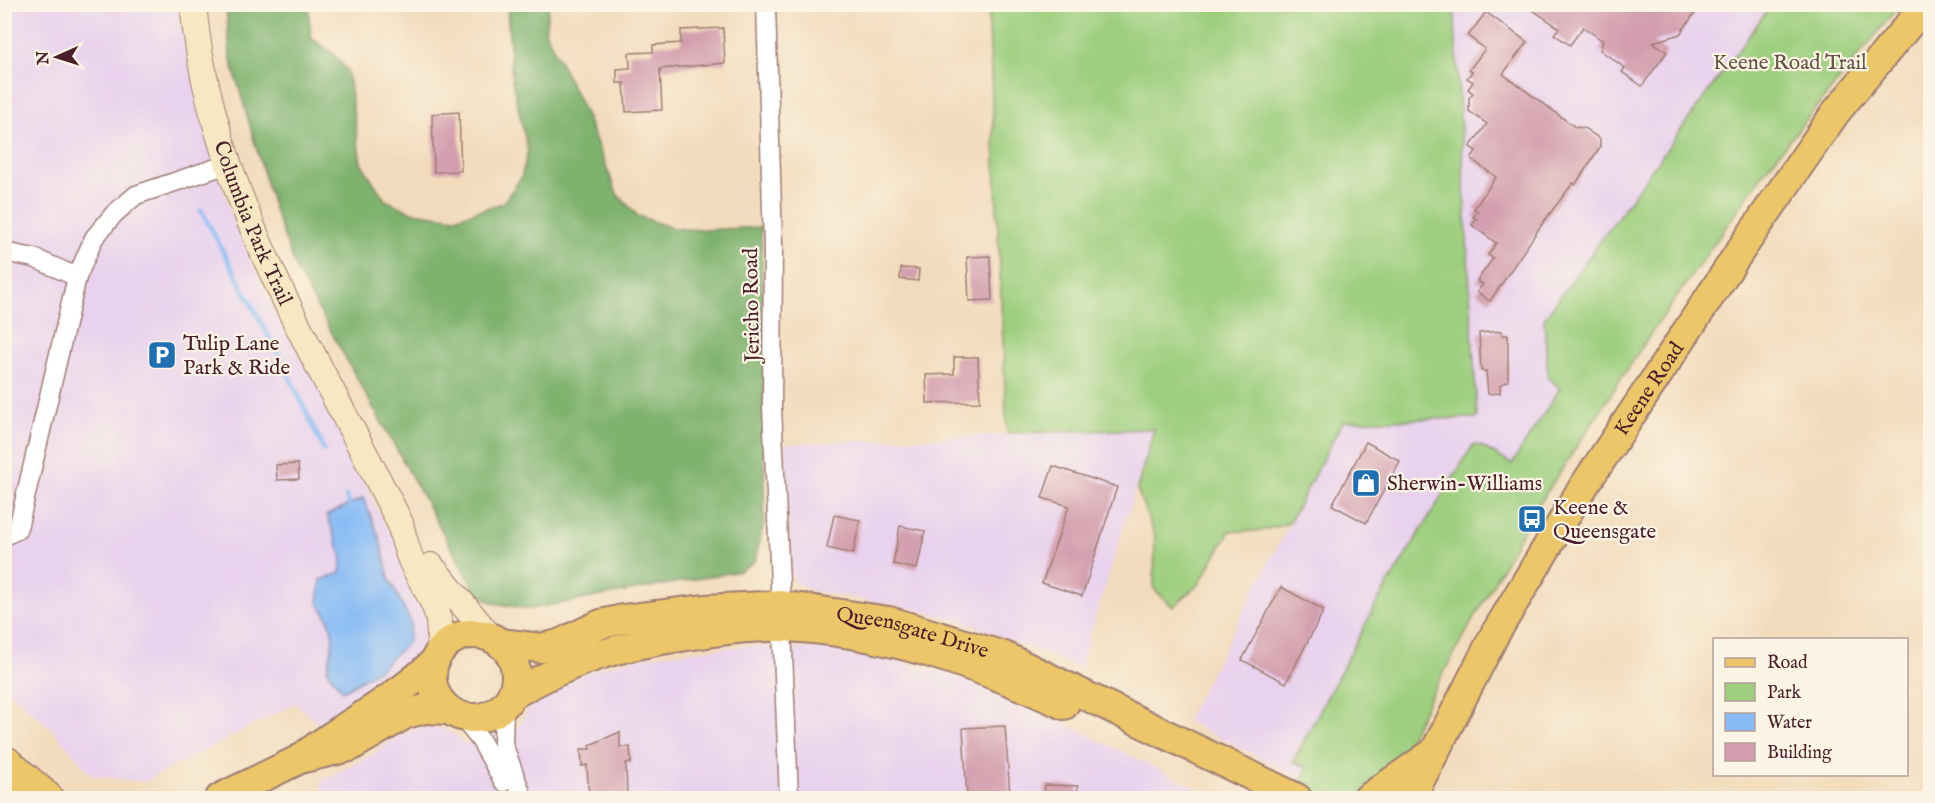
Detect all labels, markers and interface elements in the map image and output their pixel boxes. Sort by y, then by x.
north arrow [27,27,87,87]
text: N [34,50,54,66]
park label: Keene Road Trail [1713,50,1867,77]
street label: Columbia Park Trail [207,137,298,310]
street label: Jericho Road [738,247,767,364]
place label: Tulip Lane Park & Ride [183,331,290,382]
street label: Keene Road [1609,336,1691,442]
parking icon: Tulip Lane Park & Ride [146,339,178,371]
shop icon: Sherwin-Williams [1350,467,1382,499]
place label: Sherwin-Williams [1387,471,1542,498]
place label: Keene & Queensgate [1553,495,1657,546]
bus stop icon: Keene & Queensgate [1516,503,1548,535]
street label: Queensgate Drive [834,601,992,666]
legend [1713,638,1908,776]
text: Road [1767,652,1808,675]
text: Park [1767,682,1802,705]
text: Water [1767,712,1812,735]
text: Building [1767,742,1832,765]

